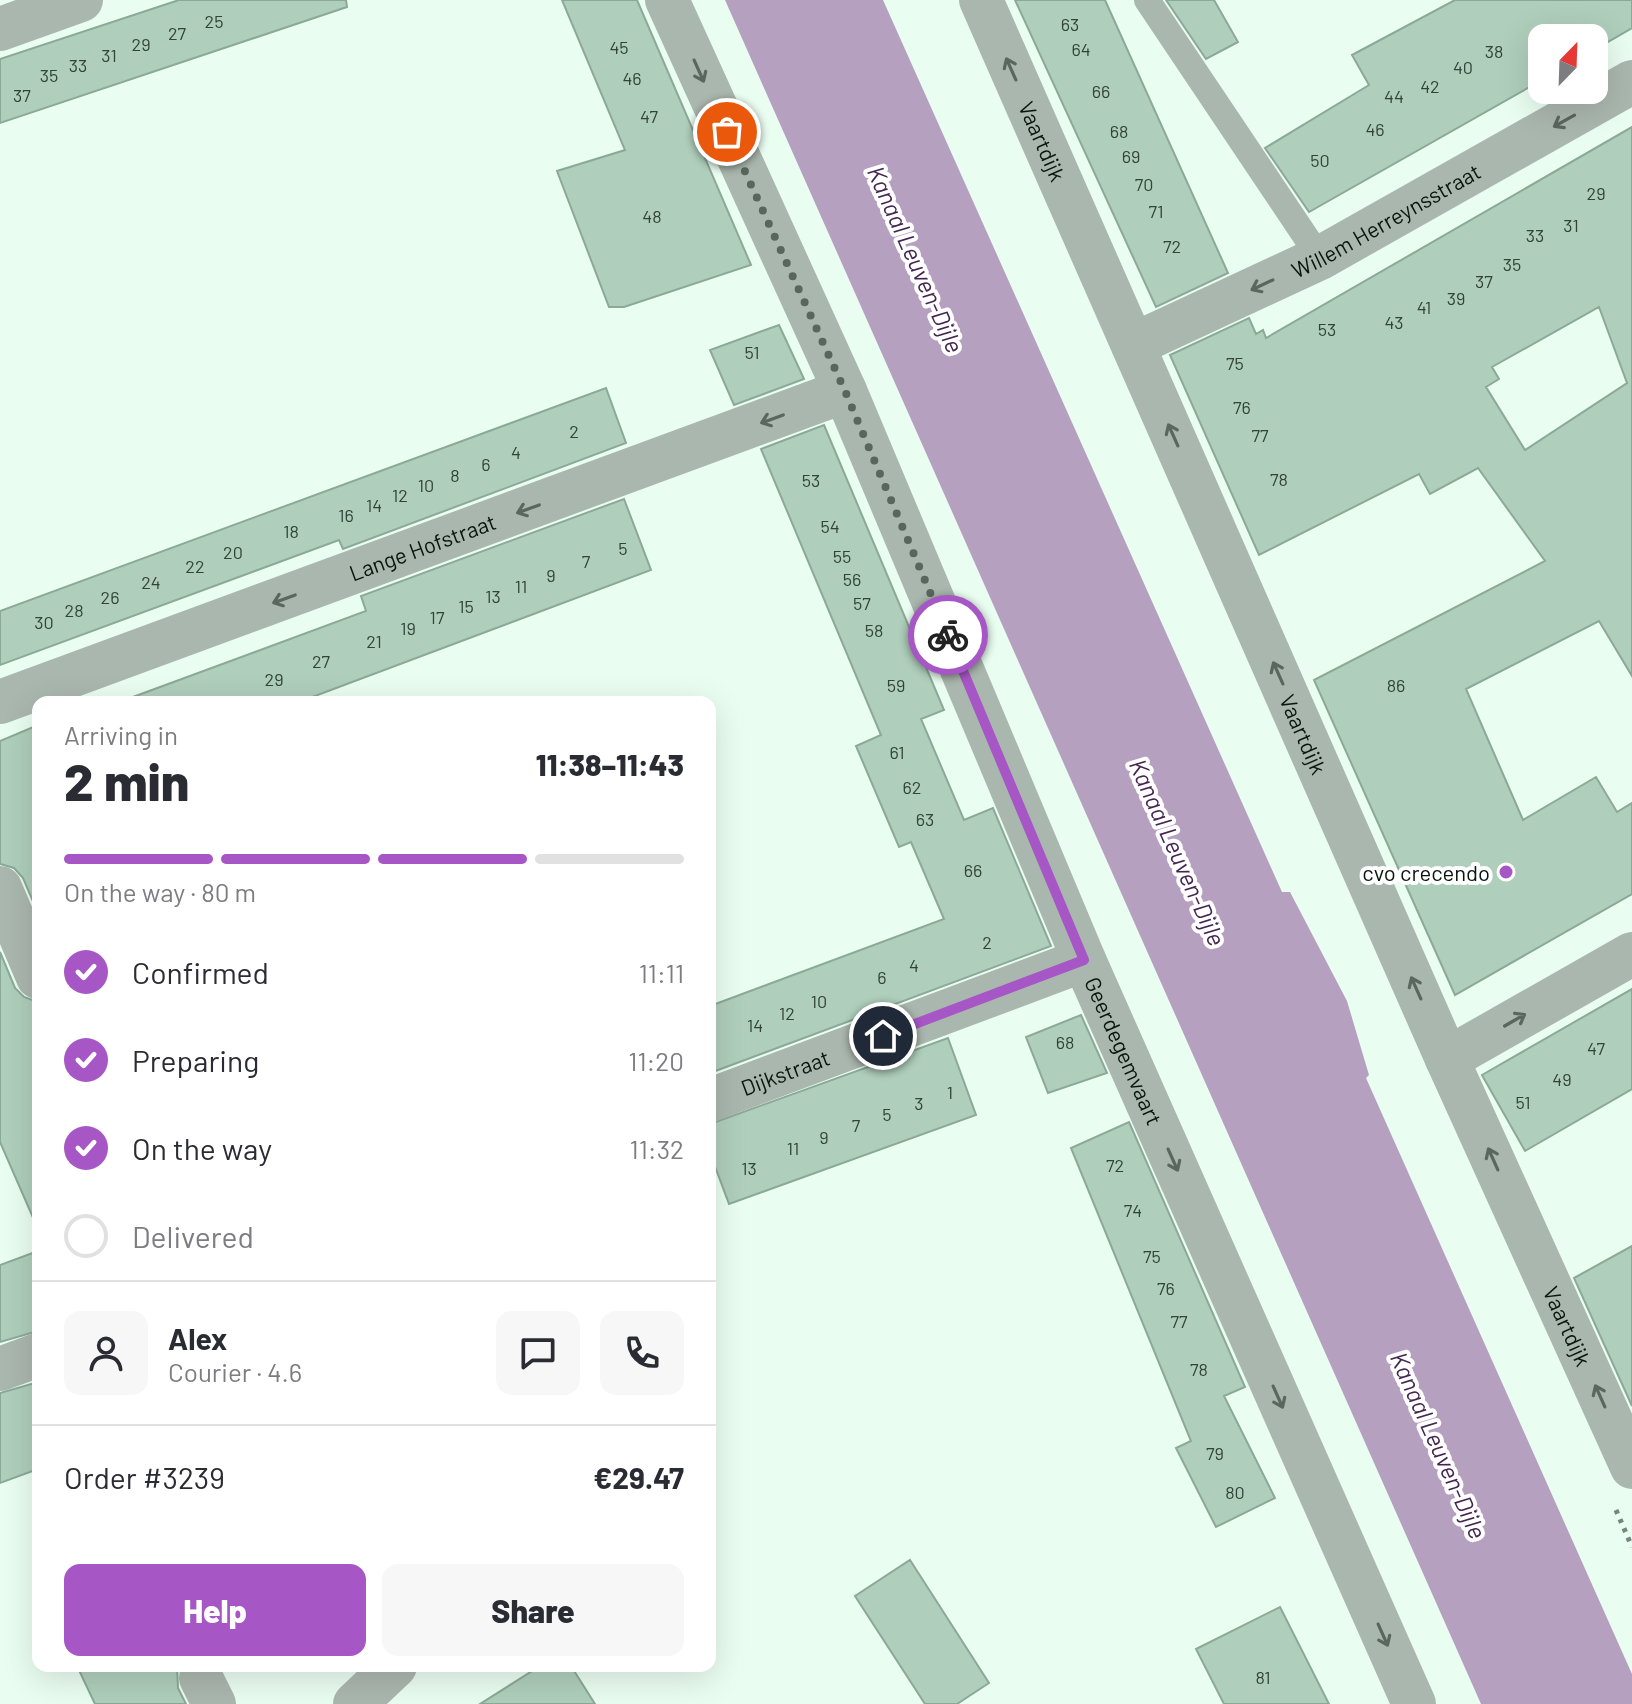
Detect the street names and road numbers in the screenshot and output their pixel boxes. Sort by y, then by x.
street label: Vaartdijk [1014,97,1072,185]
street label: Willem Herreynsstraat [1287,157,1485,283]
street label: Lange Hofstraat [345,508,499,585]
street label: Vaartdijk [1275,690,1333,778]
street label: Geerdegemvaart [1080,973,1168,1129]
street label: Dijkstraat [737,1044,833,1100]
street label: Vaartdijk [1539,1282,1597,1370]

